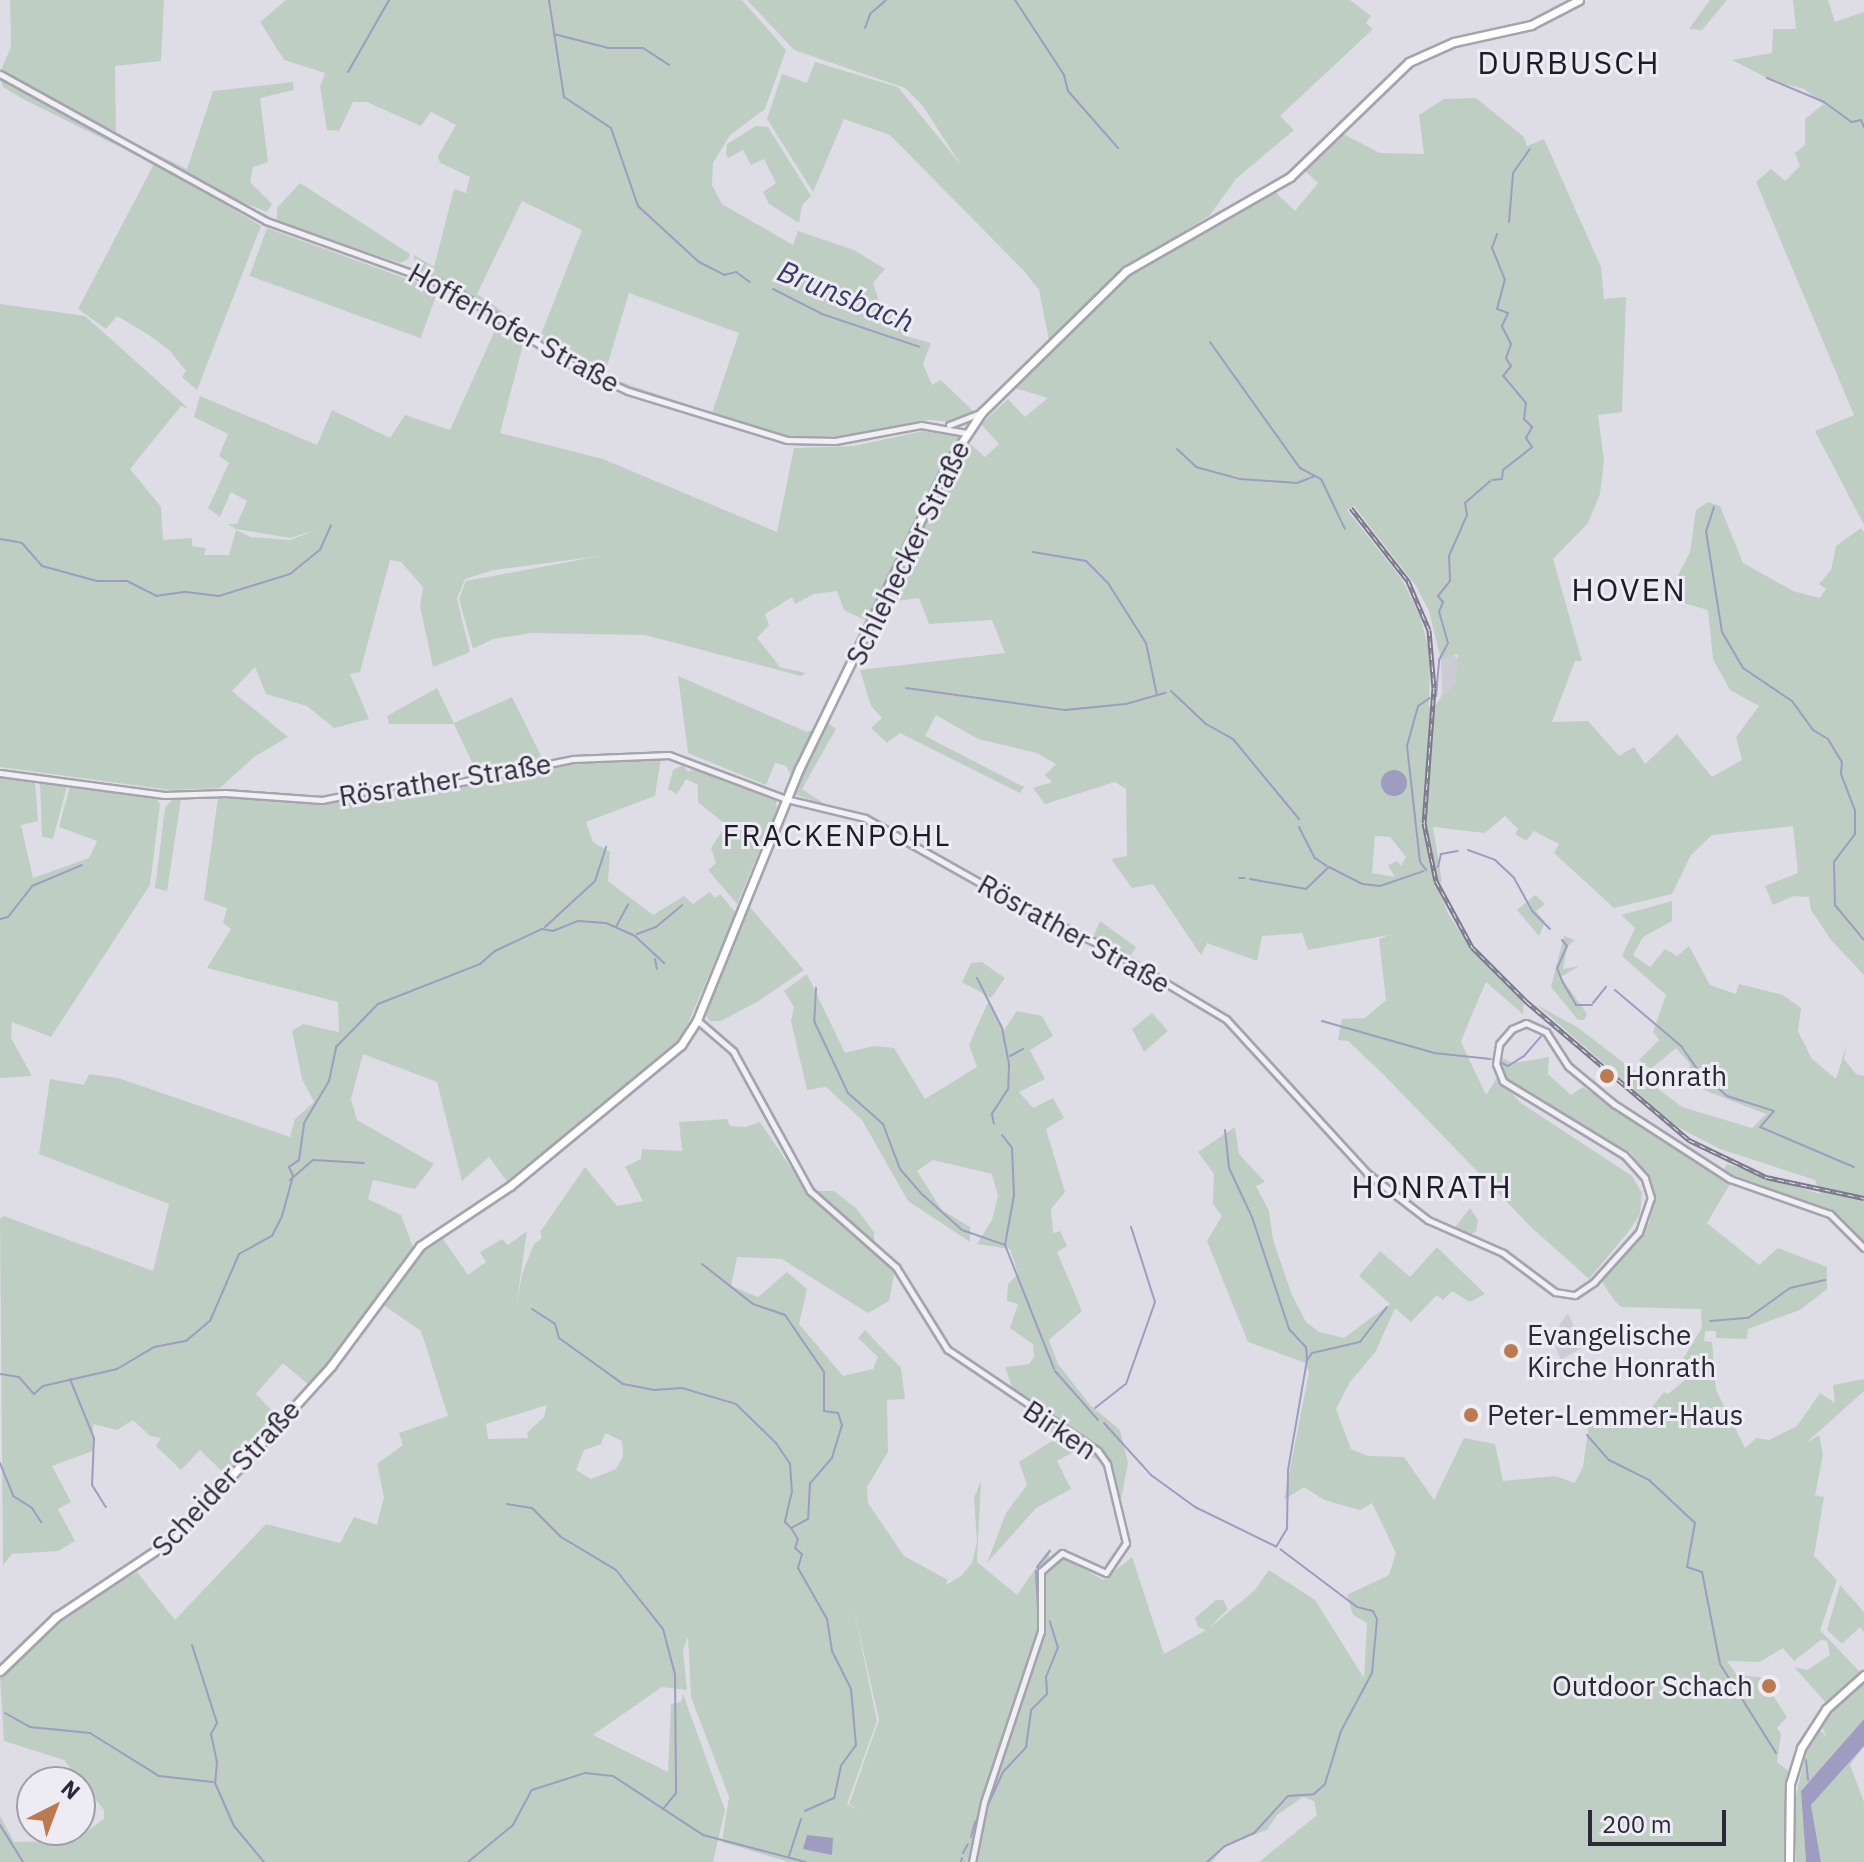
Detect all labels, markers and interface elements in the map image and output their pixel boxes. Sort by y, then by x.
district label: DURBUSCH [1477,43,1661,81]
water label: Brunsbach [773,252,919,340]
street label: Hofferhofer Straße [403,256,625,400]
street label: Schlehecker Straße [839,435,977,671]
district label: HOVEN [1571,570,1687,608]
street label: Rösrather Straße [336,747,554,813]
district label: FRACKENPOHL [723,817,951,853]
street label: Rösrather Straße [972,867,1176,1001]
place label: Honrath [1625,1059,1727,1093]
marker: Honrath [1596,1065,1618,1087]
district label: HONRATH [1351,1167,1513,1205]
place label: Evangelische Kirche Honrath [1527,1318,1716,1384]
marker: Evangelische Kirche Honrath [1502,1342,1520,1360]
street label: Scheider Straße [145,1393,307,1563]
street label: Birken [1017,1393,1103,1467]
place label: Peter-Lemmer-Haus [1487,1398,1743,1432]
marker: Peter-Lemmer-Haus [1462,1406,1480,1424]
place label: Outdoor Schach [1552,1669,1753,1703]
marker: Outdoor Schach [1760,1677,1778,1695]
north arrow [16,1766,96,1846]
text: N [55,1773,87,1805]
scale bar [1592,1794,1730,1844]
text: 200 m [1602,1808,1672,1840]

